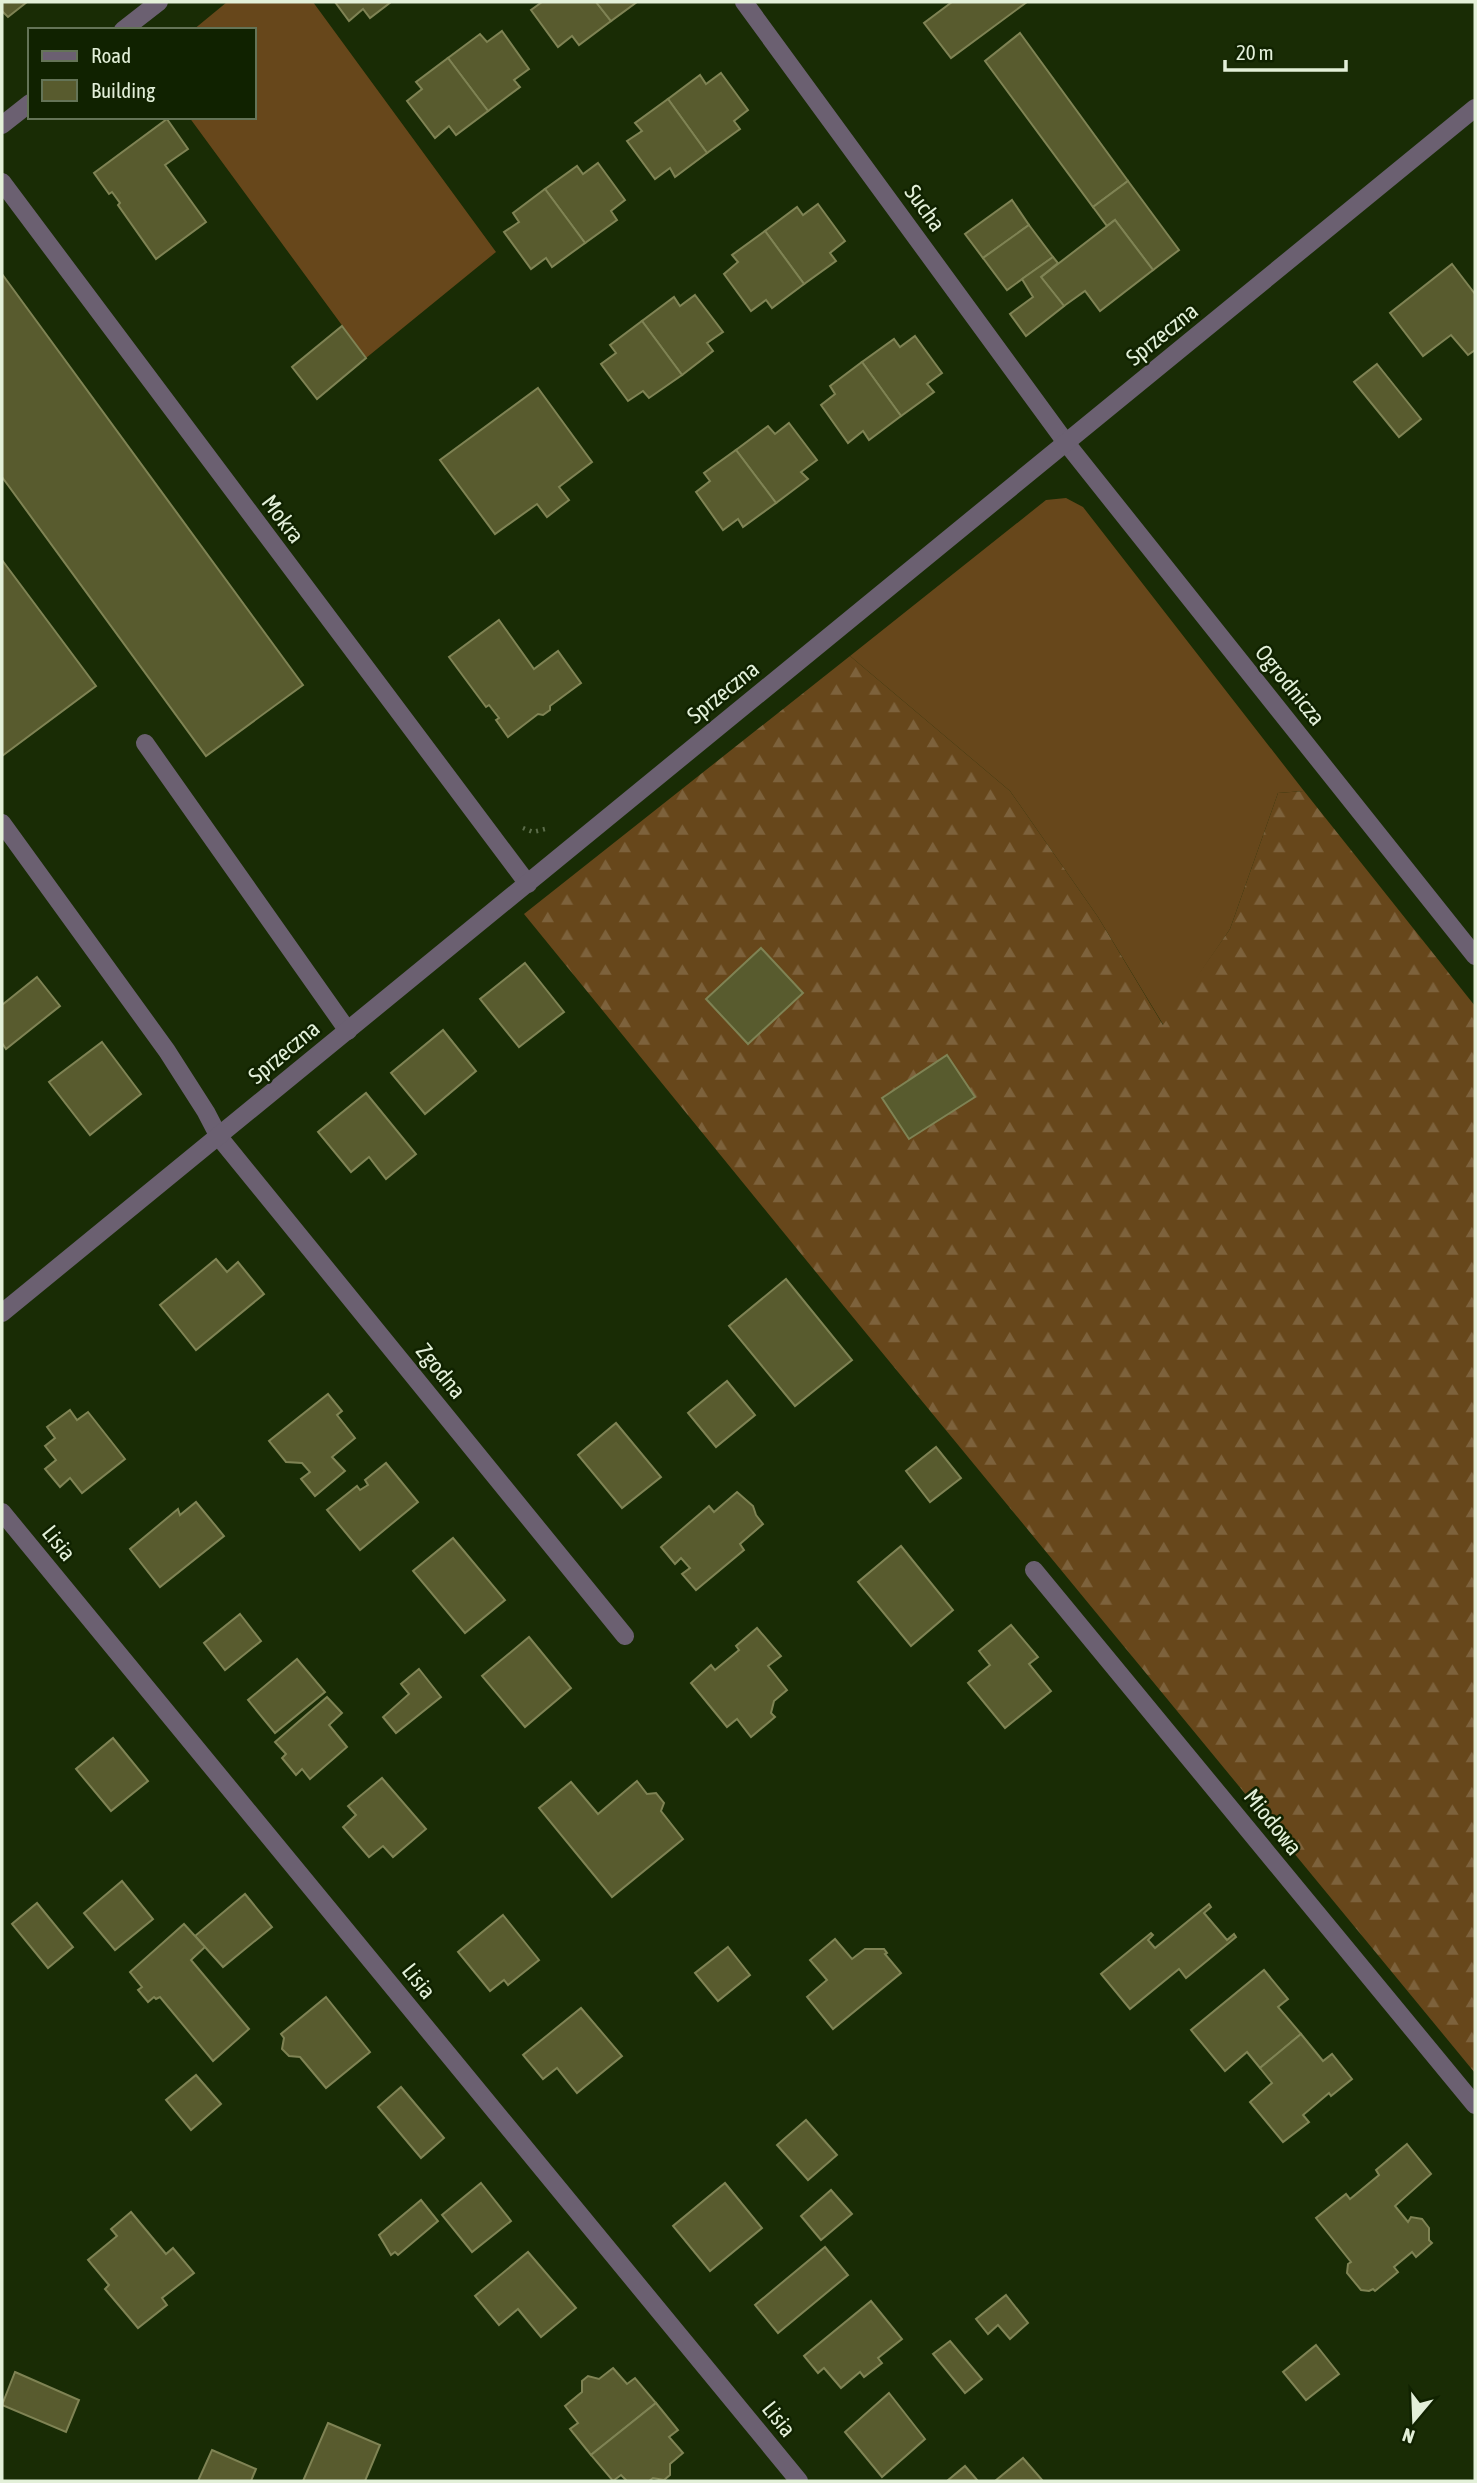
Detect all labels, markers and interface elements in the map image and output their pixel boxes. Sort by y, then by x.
legend [28,28,256,119]
scale bar [1225,28,1346,72]
text: 20 m [1236,40,1274,64]
text: Road [91,43,131,67]
text: Building [91,78,155,102]
street label: Sucha [899,180,951,236]
street label: Sprzeczna [1121,297,1203,371]
street label: Mokra [257,490,309,548]
street label: Ogrodnicza [1250,640,1330,730]
street label: Sprzeczna [682,655,764,729]
street label: Sprzeczna [243,1015,325,1089]
street label: Zgodna [411,1338,471,1404]
street label: Lisia [37,1520,81,1566]
street label: Miodowa [1239,1784,1307,1860]
street label: Lisia [397,1958,441,2004]
north arrow [1379,2385,1449,2455]
street label: Lisia [757,2396,801,2442]
text: N [1400,2424,1417,2448]

